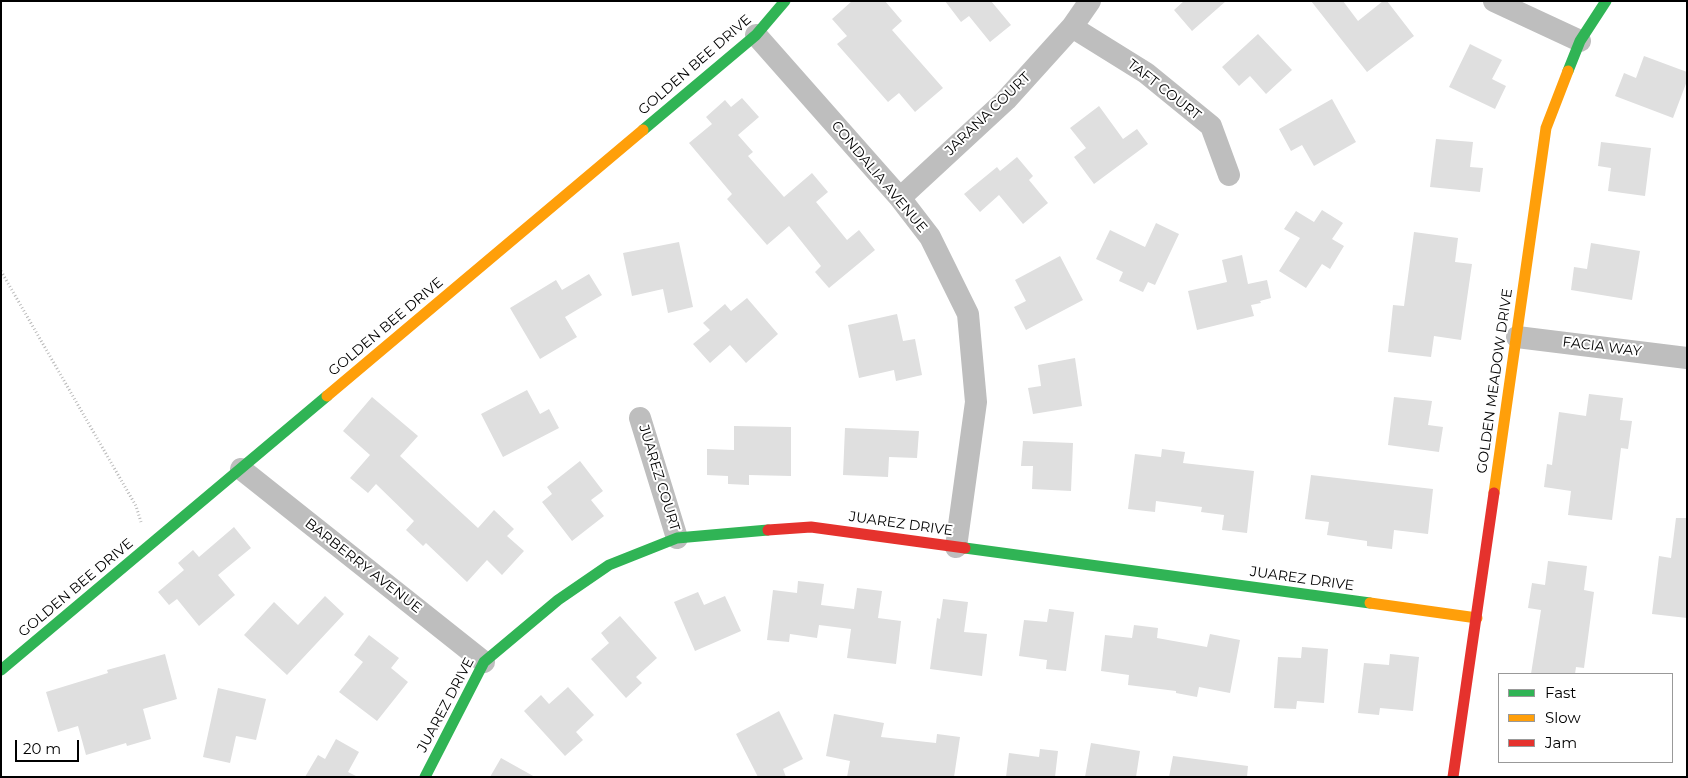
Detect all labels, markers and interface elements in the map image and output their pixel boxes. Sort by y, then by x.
street label: GOLDEN BEE DRIVE [635,11,755,119]
street label: TAFT COURT [1124,56,1204,124]
street label: JARANA COURT [942,69,1034,159]
street label: CONDALIA AVENUE [827,118,931,236]
street label: GOLDEN BEE DRIVE [325,274,447,380]
street label: GOLDEN MEADOW DRIVE [1474,288,1516,474]
street label: FACIA WAY [1562,334,1642,360]
street label: JUAREZ COURT [635,423,683,533]
street label: JUAREZ DRIVE [848,508,954,540]
street label: BARBERRY AVENUE [301,515,425,617]
street label: GOLDEN BEE DRIVE [15,535,137,641]
street label: JUAREZ DRIVE [1249,563,1355,595]
street label: JUAREZ DRIVE [414,655,478,755]
legend [1498,673,1673,763]
text: Fast [1545,683,1576,702]
text: Slow [1545,708,1581,727]
scale bar [18,730,81,762]
text: Jam [1545,733,1577,752]
text: 20 m [23,739,61,758]

